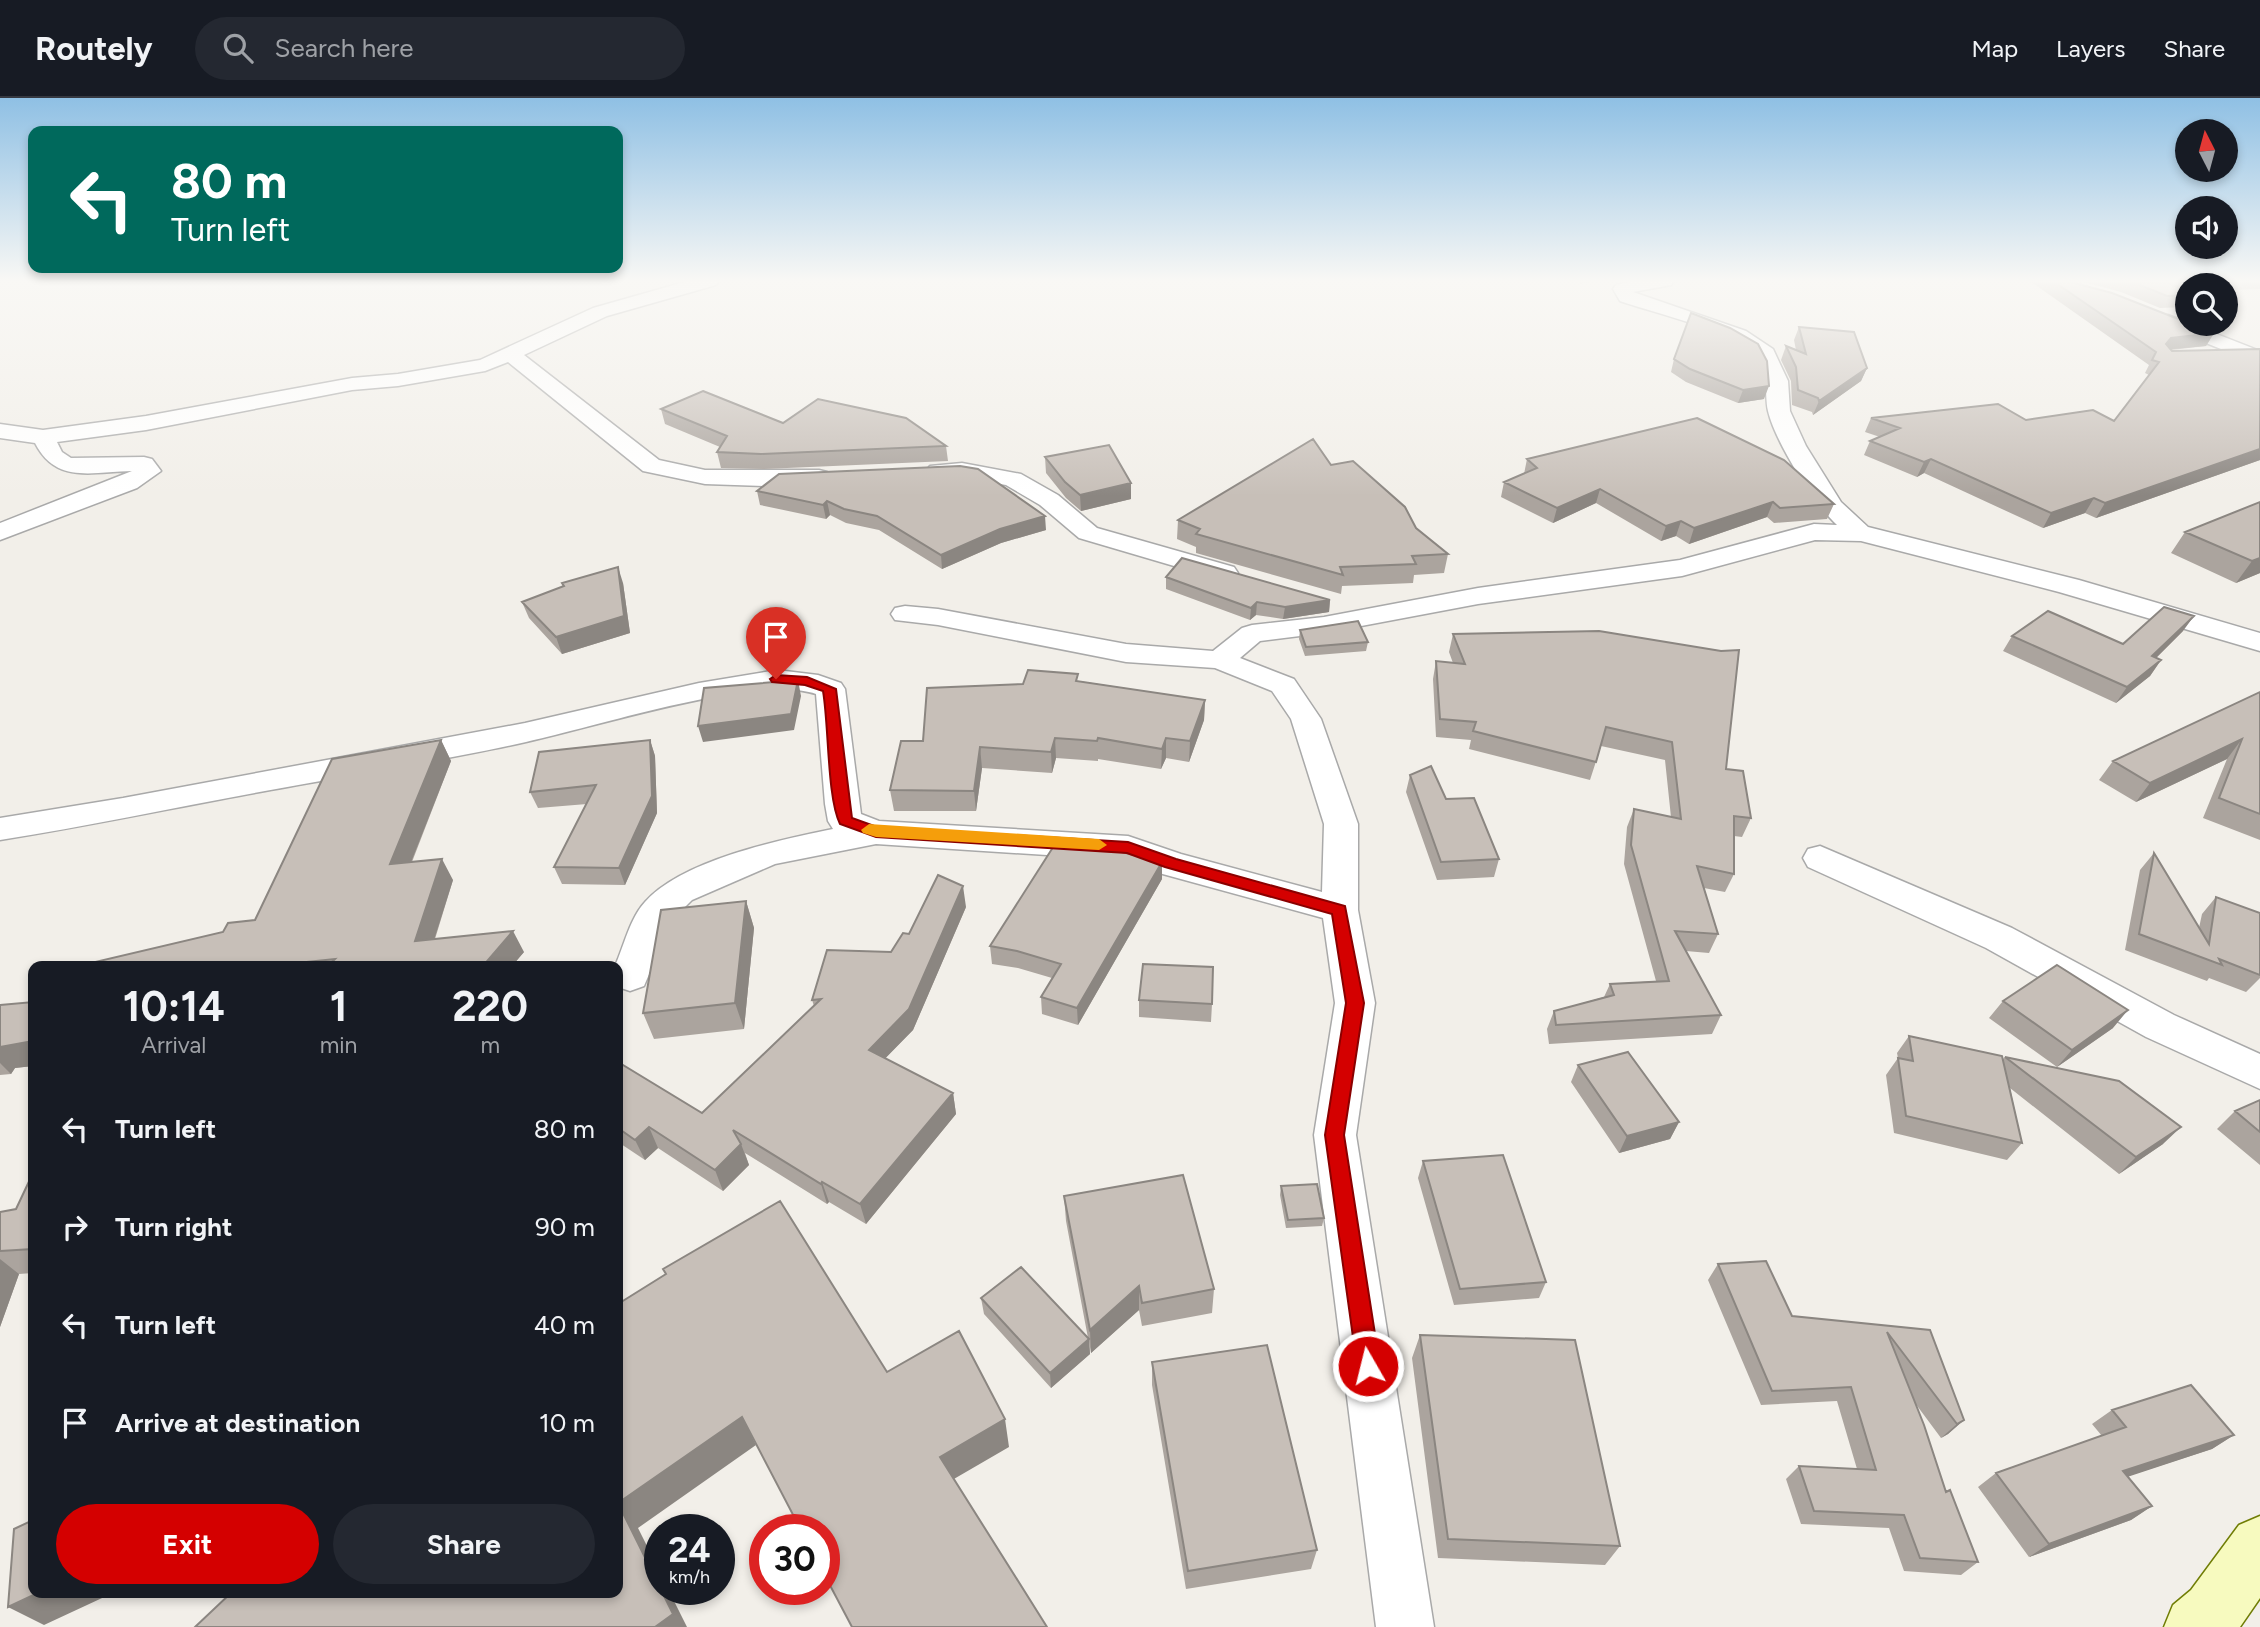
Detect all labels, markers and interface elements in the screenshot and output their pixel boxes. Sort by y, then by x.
search box [195,17,685,80]
text: Routely [35,29,153,68]
icon: search [219,29,257,67]
text: Search here [275,32,414,64]
text: Map [1971,34,2018,63]
text: Layers [2056,34,2125,63]
text: Share [2163,34,2225,63]
north arrow [2175,119,2238,182]
map controls [2175,119,2238,336]
text: 80 m [171,151,287,210]
icon: left [56,154,147,245]
button: sound [2175,196,2238,259]
text: Turn left [171,211,290,249]
button: search [2175,273,2238,336]
pin [746,607,806,679]
icon: arrive [757,618,795,656]
text: 10:14 [123,981,225,1032]
text: 1 [330,981,347,1032]
text: 220 [452,981,528,1032]
text: Arrival [141,1031,206,1059]
text: min [320,1031,357,1059]
text: m [480,1031,500,1059]
icon: left [56,1110,94,1148]
text: Turn left [115,1113,216,1145]
text: 80 m [534,1113,595,1145]
icon: right [56,1208,94,1246]
text: Turn right [115,1211,232,1243]
text: 90 m [535,1211,595,1243]
icon: left [56,1306,94,1344]
text: Turn left [115,1309,216,1341]
text: 40 m [534,1309,595,1341]
position arrow [1331,1329,1405,1403]
icon: arrive [56,1404,94,1442]
text: Arrive at destination [115,1407,360,1439]
text: 10 m [539,1407,595,1439]
button: Exit [56,1504,319,1584]
button: Share [333,1504,595,1584]
speed limit sign: 30 [749,1514,840,1605]
text: 24 [668,1529,711,1571]
text: km/h [669,1566,710,1588]

